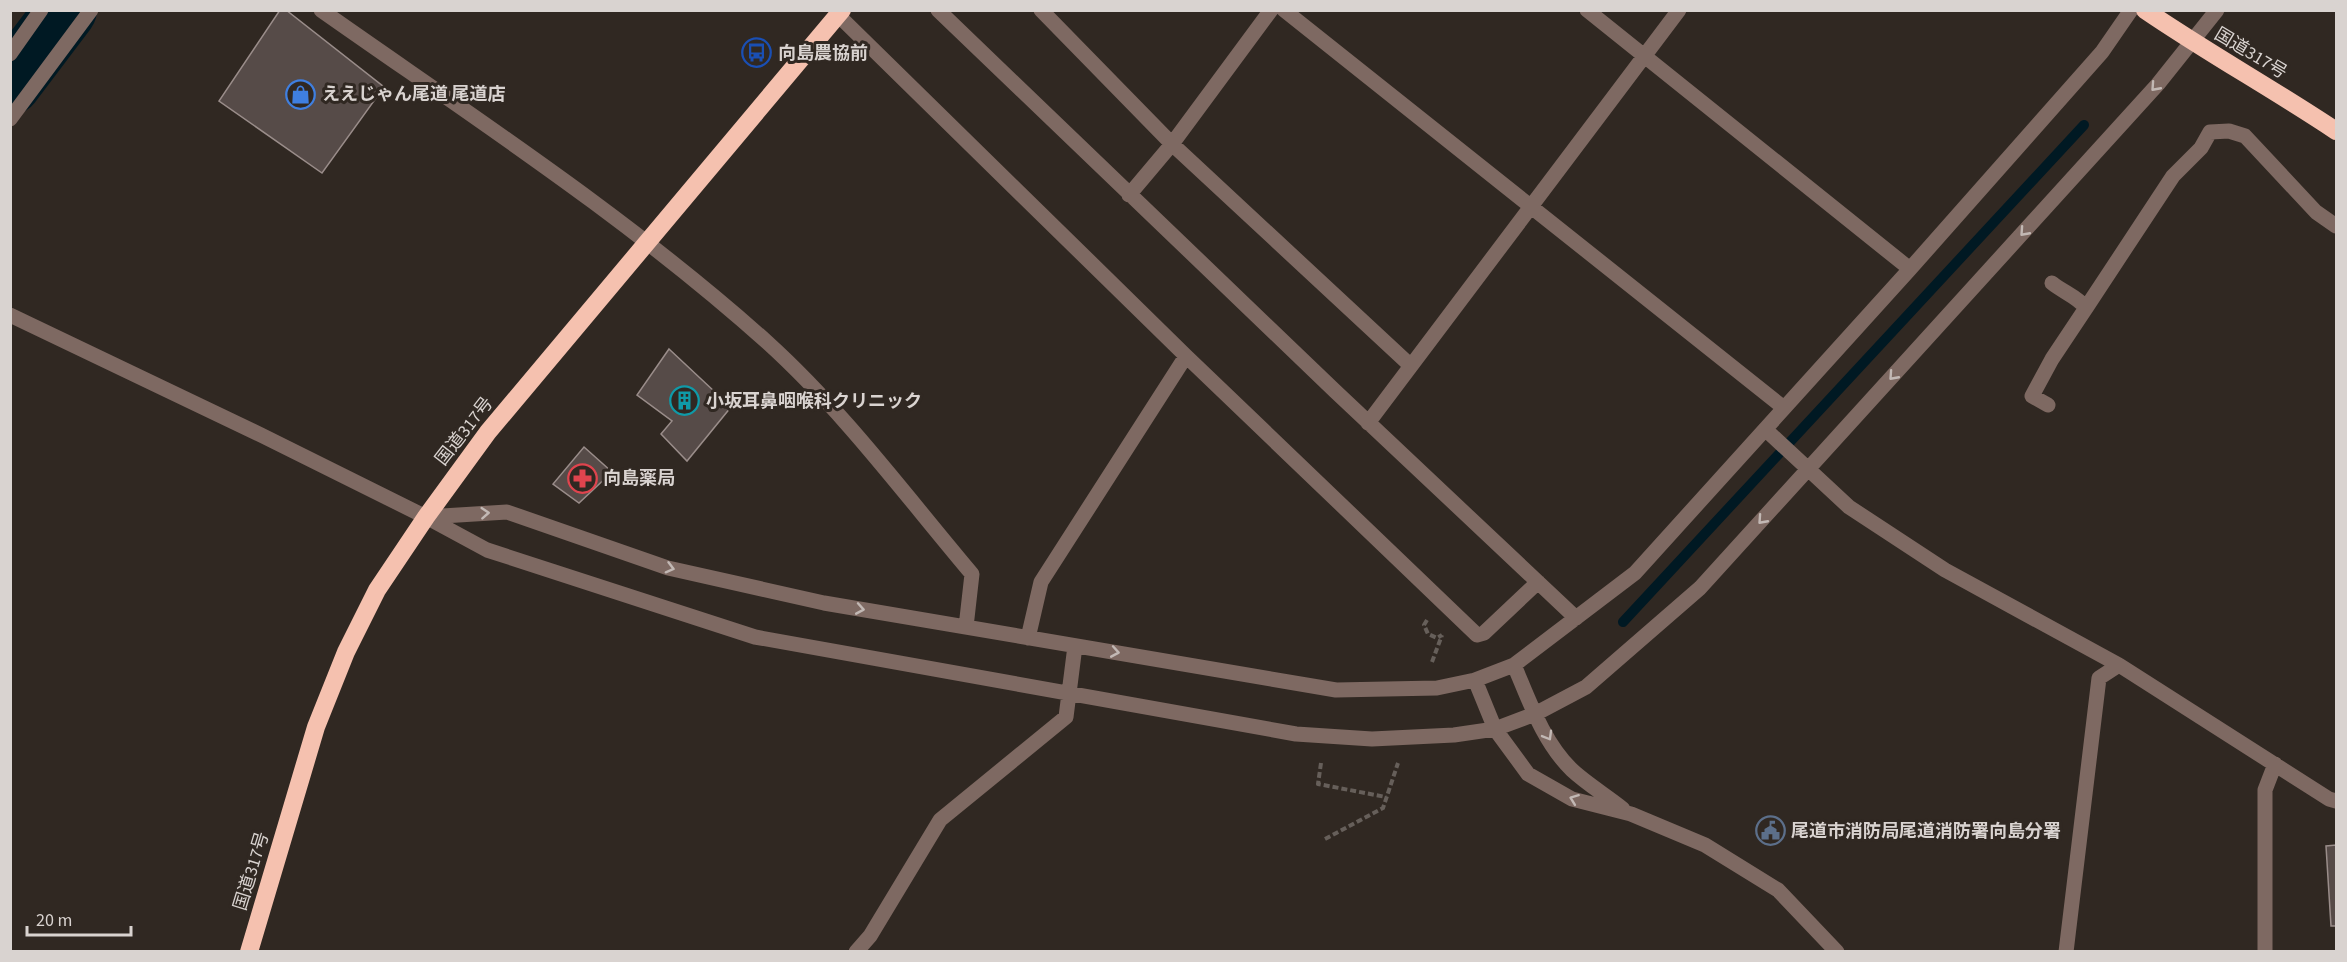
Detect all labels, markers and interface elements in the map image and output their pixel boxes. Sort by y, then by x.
street label: 国道317号 [2210,22,2292,85]
bus stop icon: 向島農協前 [741,37,773,69]
place label: 向島農協前 [778,41,868,66]
shop icon: ええじゃん尾道 尾道店 [285,78,317,110]
one-way arrow [2151,80,2162,91]
place label: ええじゃん尾道 尾道店 [322,82,506,107]
one-way arrow [2020,225,2031,235]
one-way arrow [1889,369,1900,380]
building icon: 小坂耳鼻咽喉科クリニック [669,385,701,417]
place label: 小坂耳鼻咽喉科クリニック [706,389,922,414]
street label: 国道317号 [430,392,499,471]
pharmacy icon: 向島薬局 [566,462,598,494]
place label: 向島薬局 [603,466,675,491]
one-way arrow [480,507,489,520]
one-way arrow [1758,514,1769,524]
one-way arrow [664,561,675,573]
one-way arrow [856,603,865,615]
one-way arrow [1110,646,1119,658]
one-way arrow [1541,730,1552,740]
one-way arrow [1570,793,1580,806]
public building icon: 尾道市消防局尾道消防署向島分署 [1754,815,1786,847]
place label: 尾道市消防局尾道消防署向島分署 [1791,819,2061,844]
street label: 国道317号 [228,829,275,913]
scale bar [27,899,130,937]
text: 20 m [36,908,72,933]

